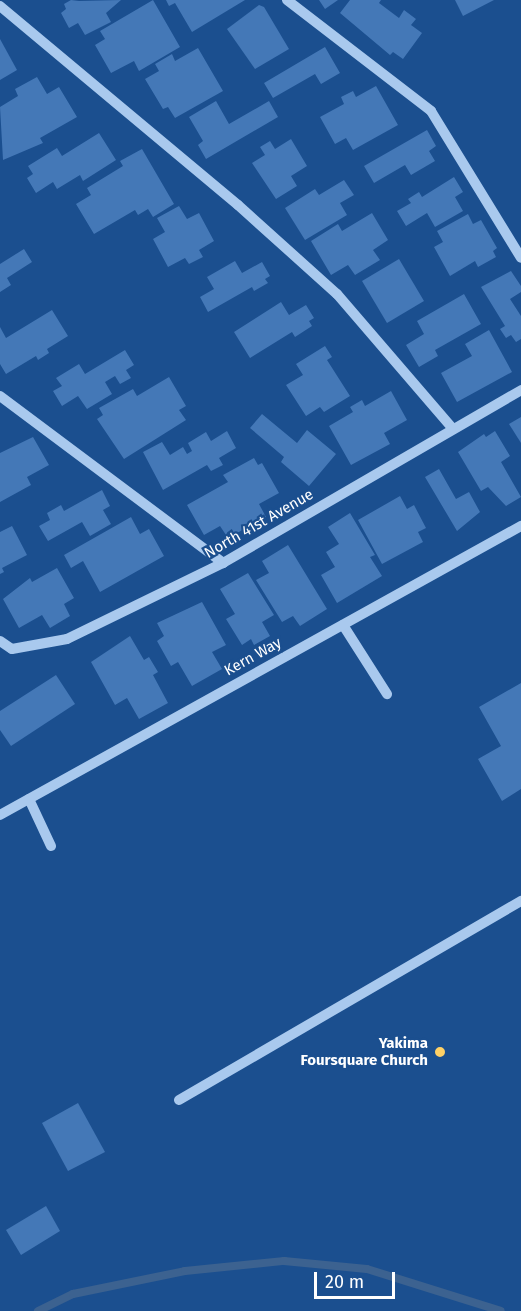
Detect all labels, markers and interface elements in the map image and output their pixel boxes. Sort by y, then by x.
street label: North 41st Avenue [201,486,317,562]
street label: Kern Way [221,634,285,680]
place label: Yakima Foursquare Church [300,1034,428,1069]
marker: Yakima Foursquare Church [433,1045,447,1059]
scale bar [317,1260,398,1298]
text: 20 m [325,1271,364,1293]

